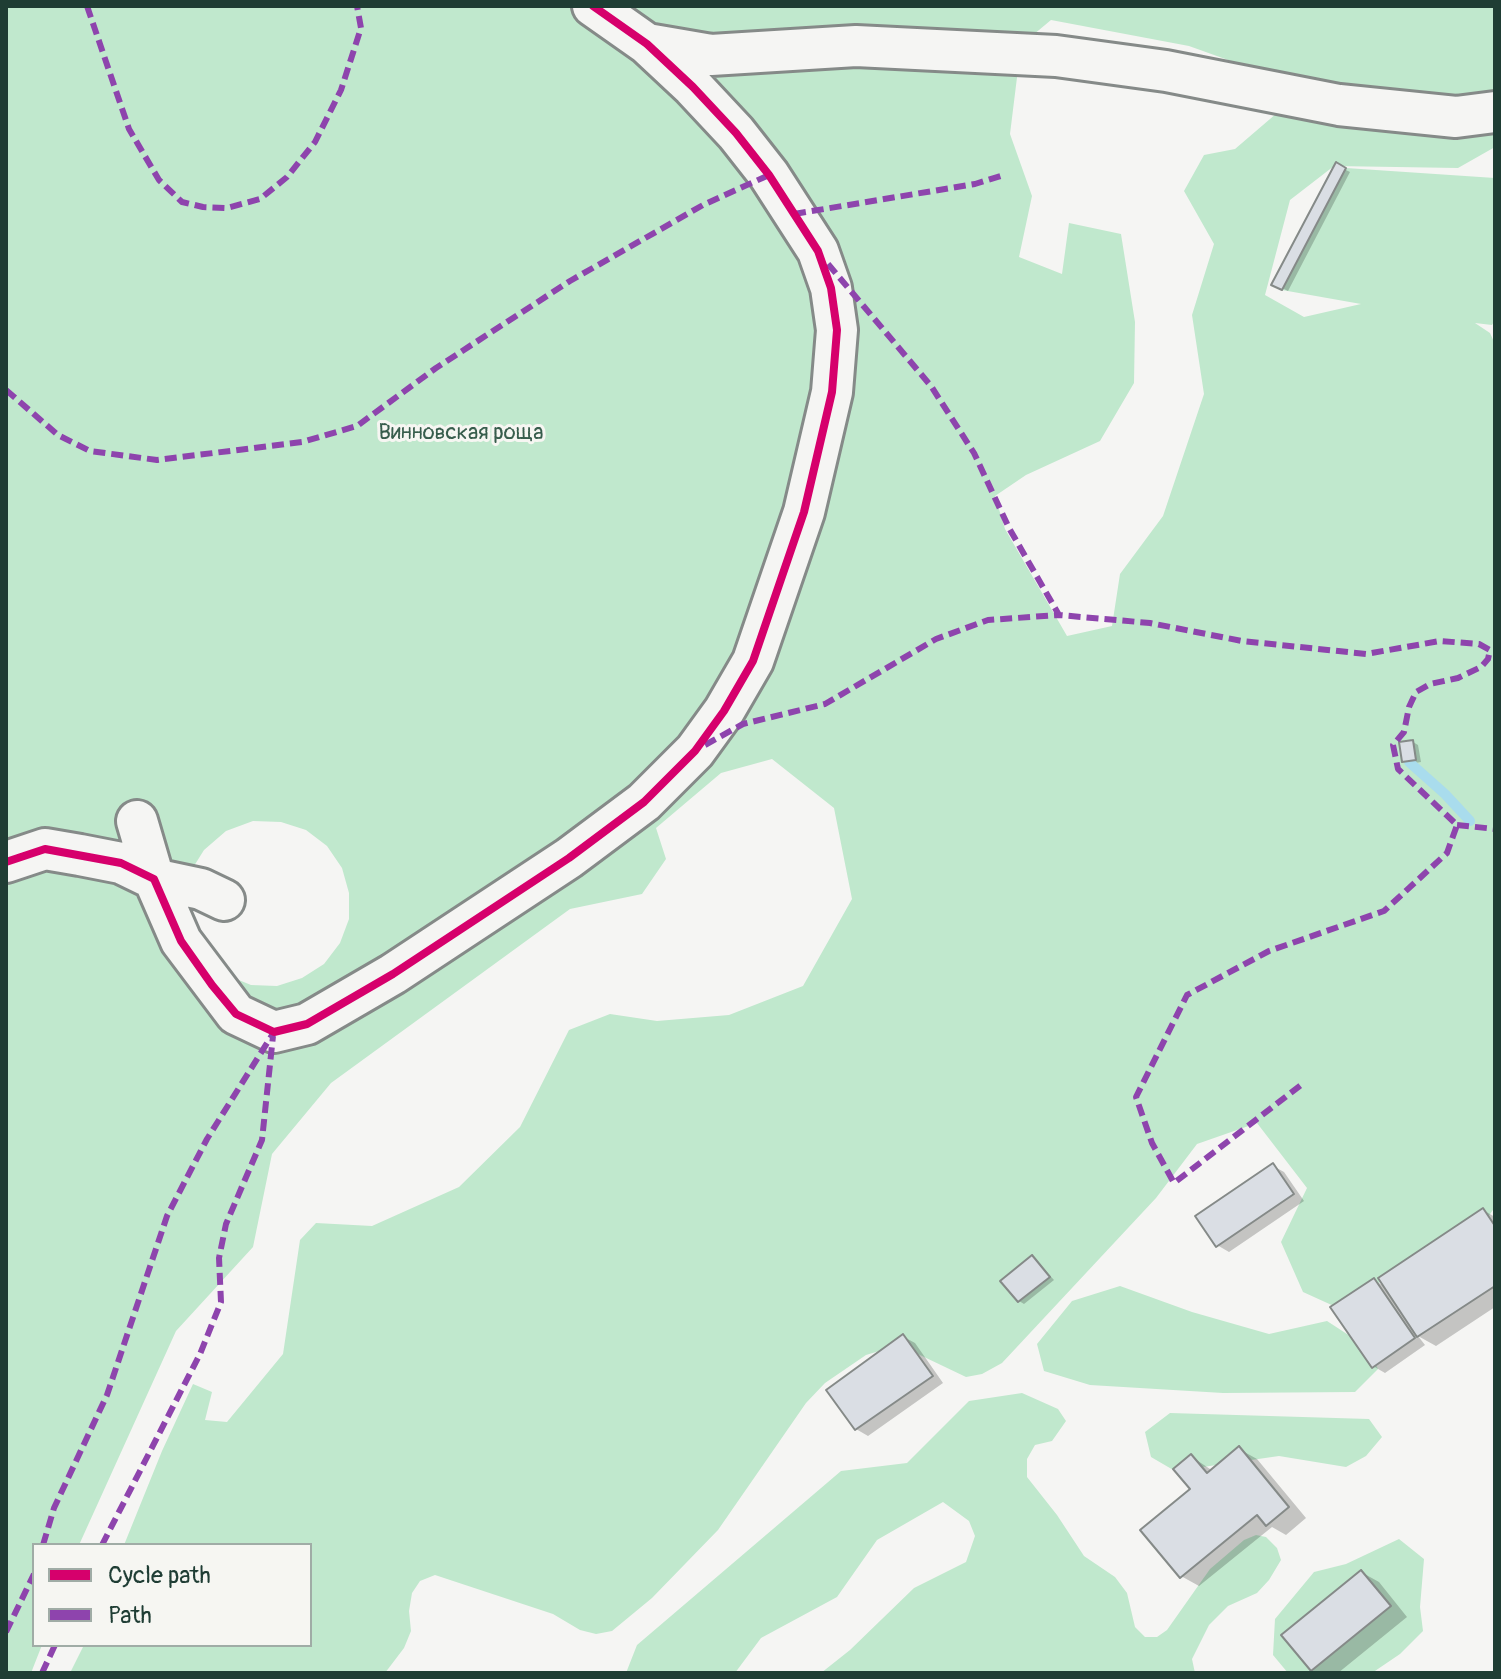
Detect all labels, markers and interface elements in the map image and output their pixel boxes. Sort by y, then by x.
park label: Винновская роща [379,420,543,446]
legend [32,1543,312,1647]
text: Cycle path [108,1561,211,1590]
text: Path [108,1601,152,1630]

